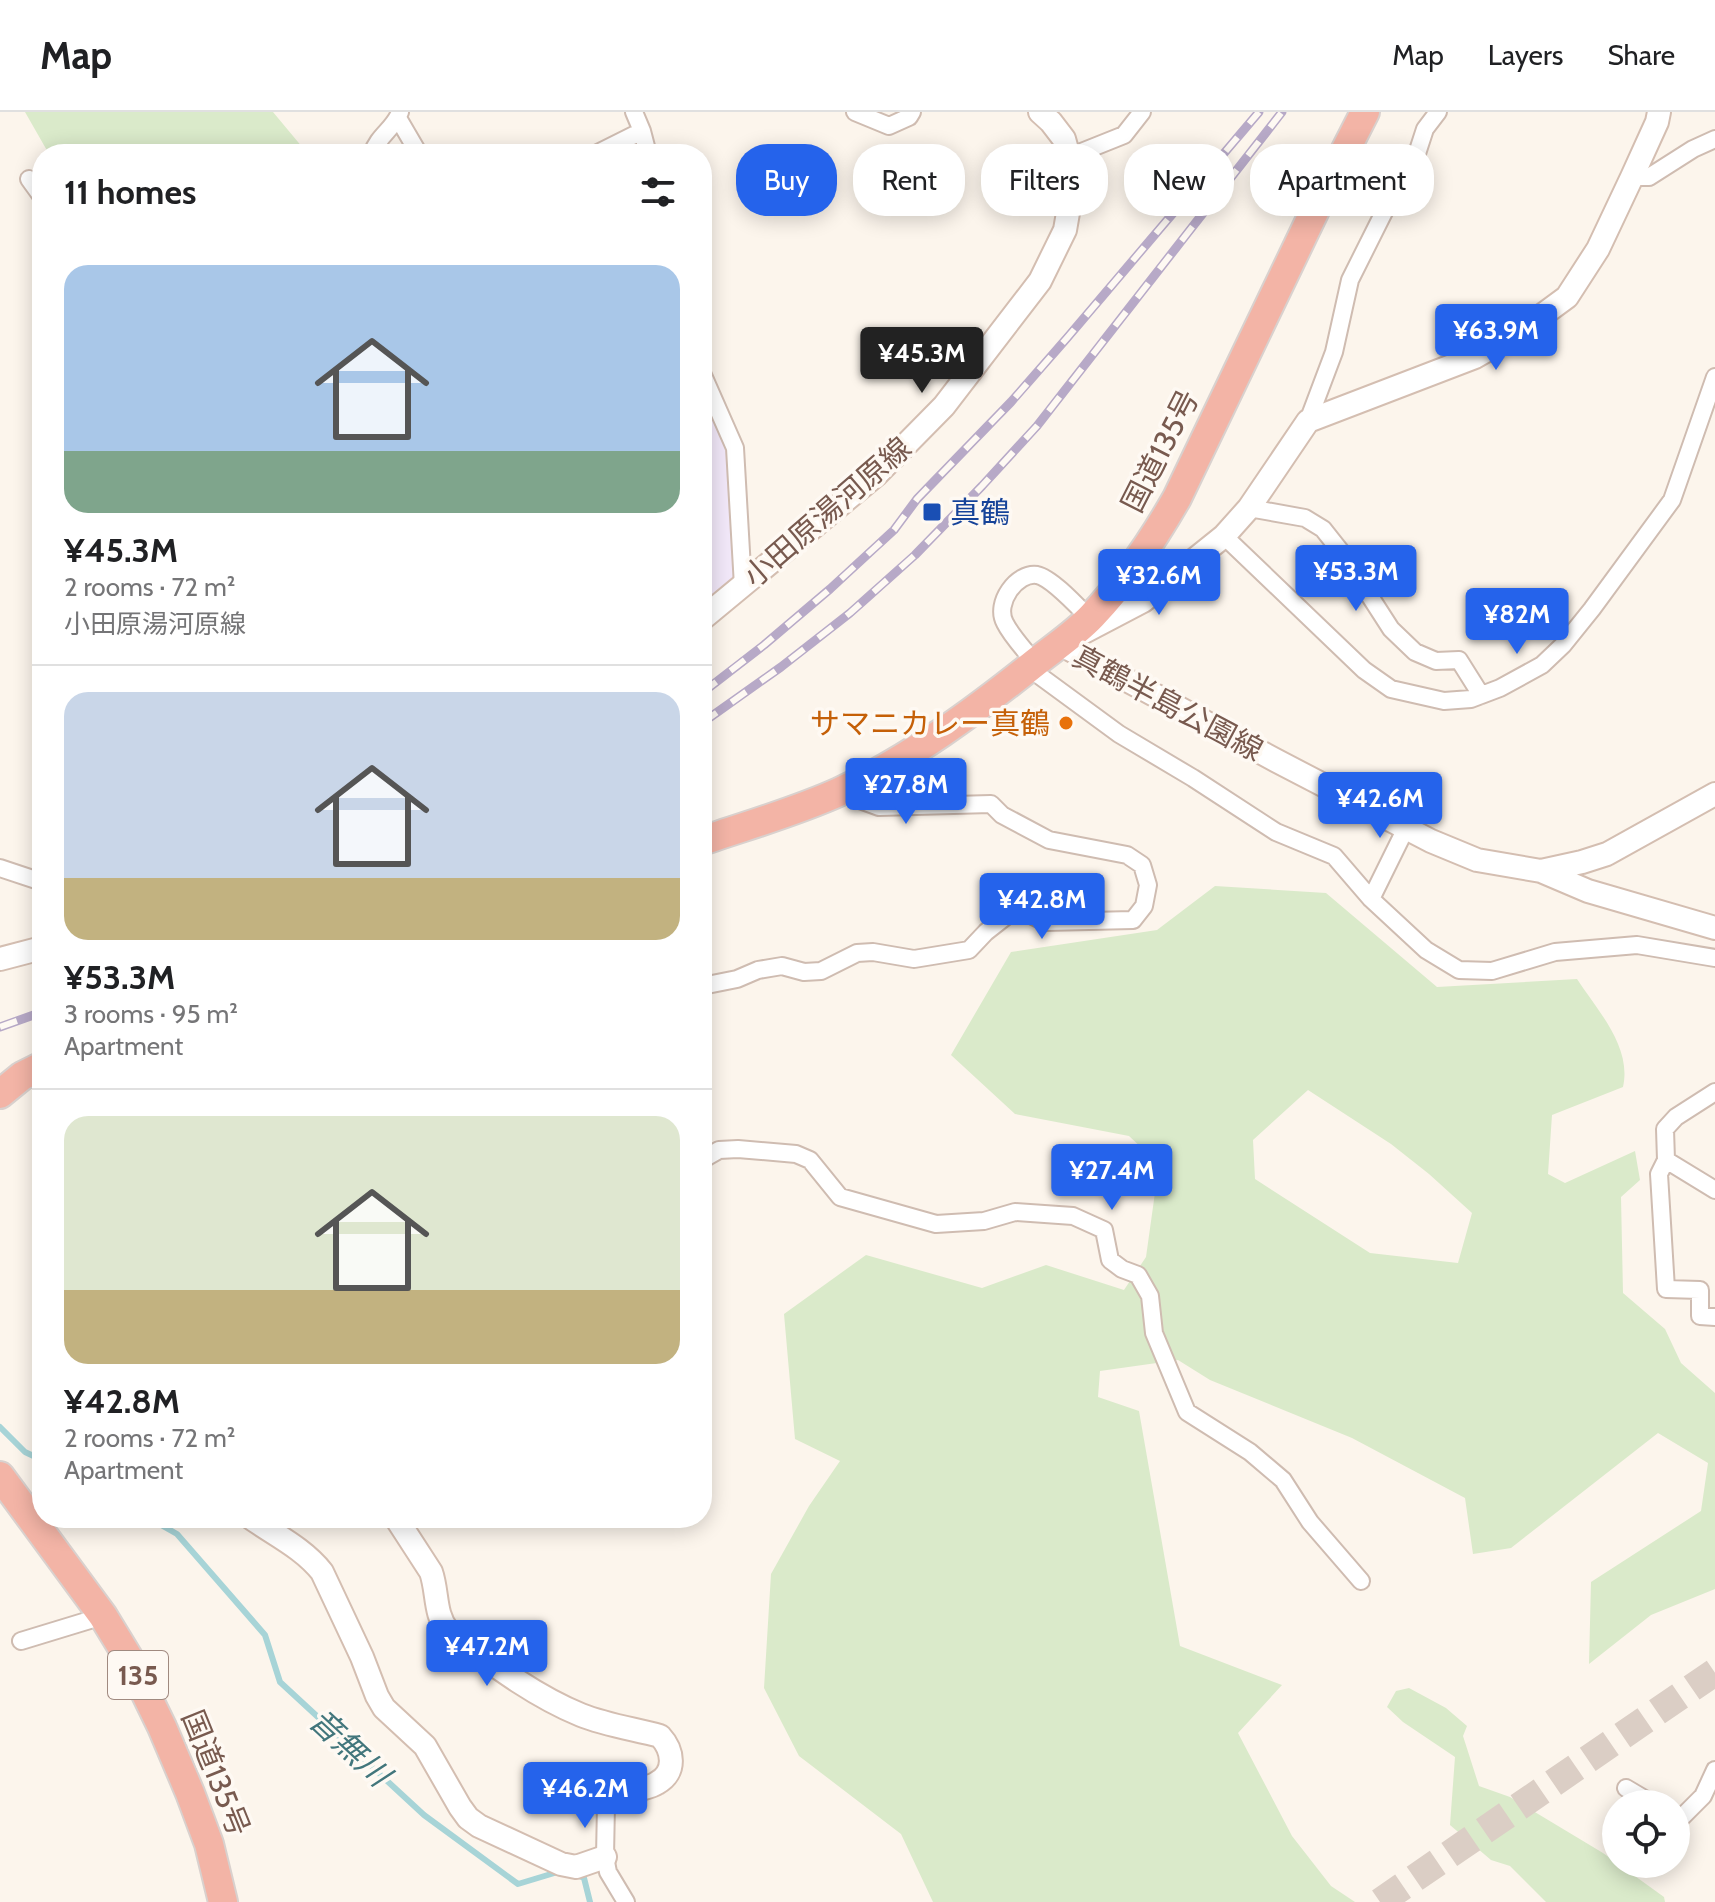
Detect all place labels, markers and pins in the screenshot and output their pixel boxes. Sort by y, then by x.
pin: ¥63.9M [1431,304,1561,372]
pin: ¥45.3M [857,327,987,395]
place label: 真鶴 [950,494,1010,531]
marker: 真鶴 [921,501,943,523]
pin: ¥53.3M [1291,545,1421,613]
pin: ¥32.6M [1094,549,1224,617]
pin: ¥82M [1470,588,1564,656]
place label: サマニカレー真鶴 [810,705,1050,742]
marker: サマニカレー真鶴 [1057,714,1075,732]
pin: ¥27.8M [841,758,971,826]
pin: ¥42.6M [1315,772,1445,840]
pin: ¥42.8M [977,873,1107,941]
pin: ¥27.4M [1047,1144,1177,1212]
pin: ¥47.2M [422,1620,552,1688]
pin: ¥46.2M [520,1762,650,1830]

